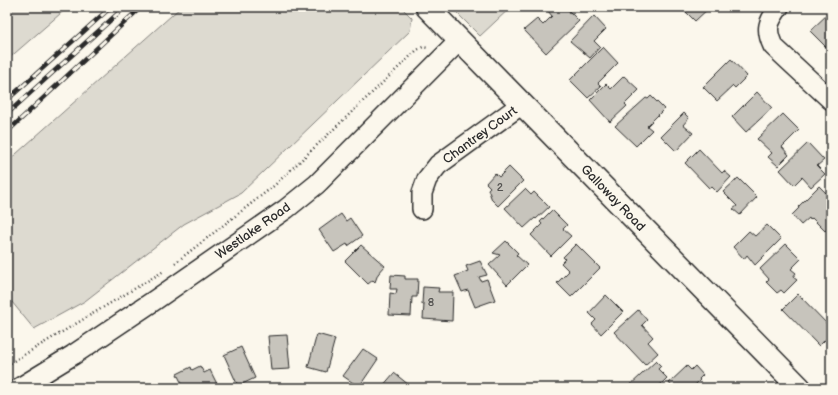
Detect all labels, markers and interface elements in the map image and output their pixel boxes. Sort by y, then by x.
street label: Chantrey Court [440,103,520,167]
street label: Galloway Road [577,161,649,235]
house number: 2 [497,181,504,194]
street label: Westlake Road [212,199,294,263]
house number: 8 [428,296,434,309]

